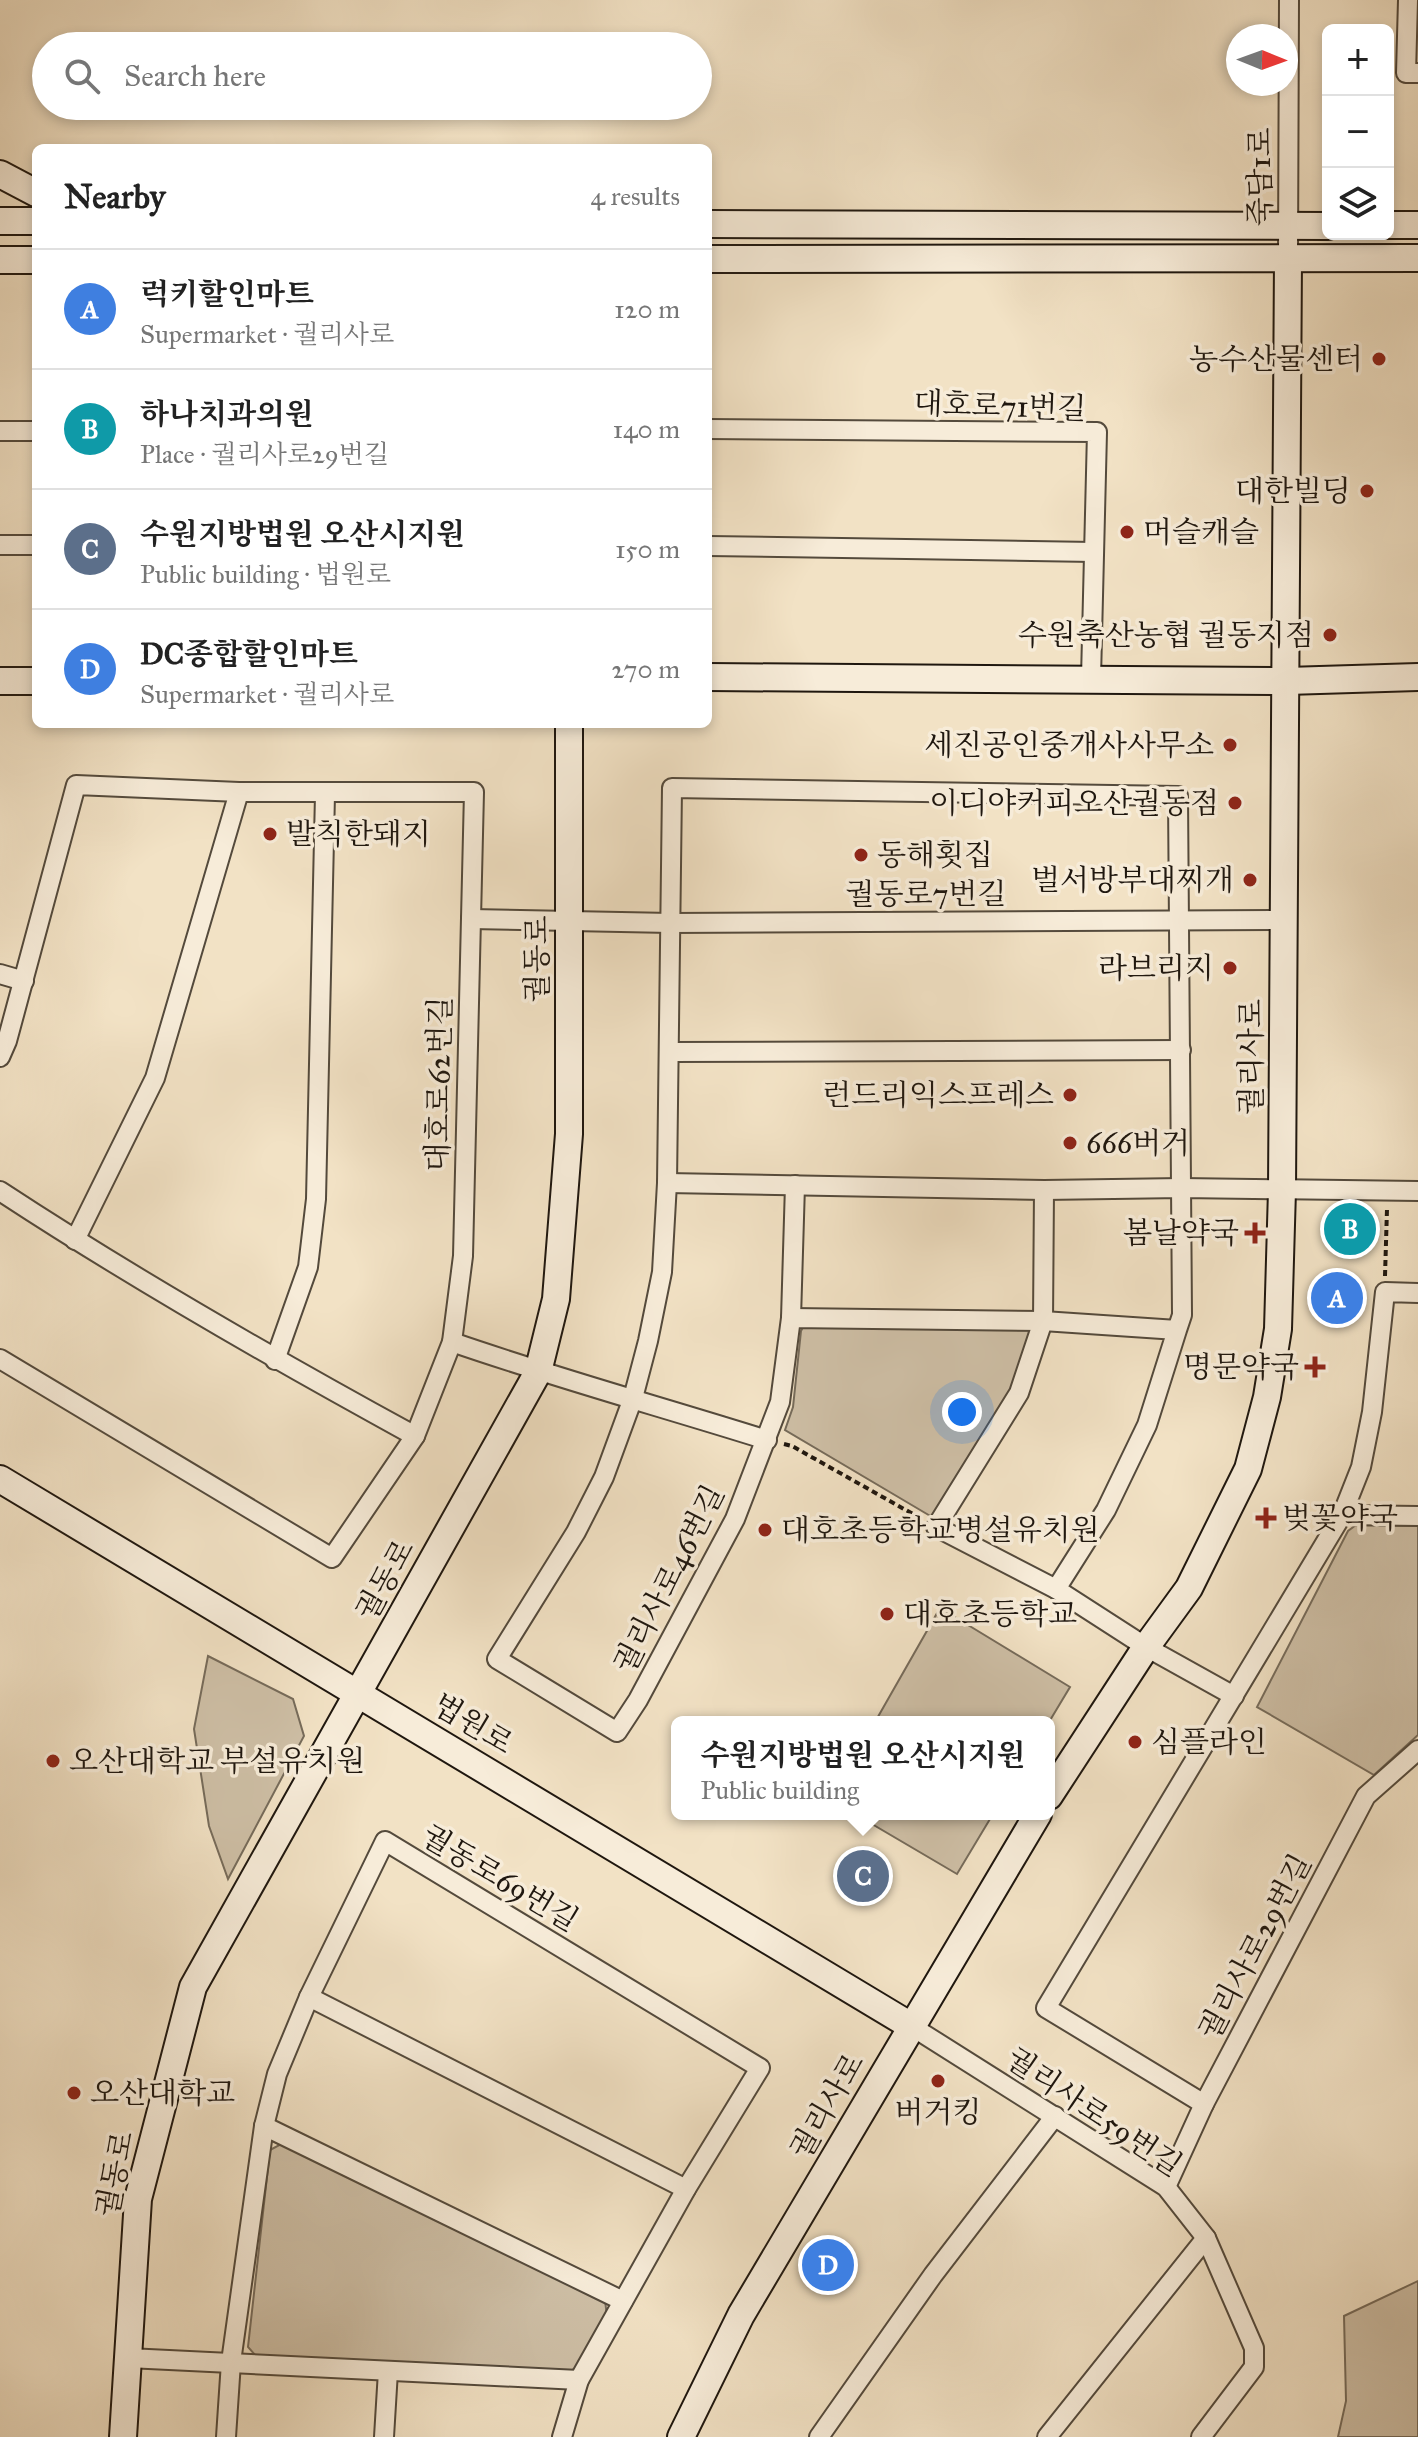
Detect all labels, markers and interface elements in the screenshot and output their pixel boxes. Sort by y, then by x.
north arrow [1226,24,1298,96]
map controls [1322,24,1394,240]
button: + [1322,24,1394,96]
search box [32,32,712,120]
icon: search [60,54,104,98]
text: Search here [124,58,266,94]
button: − [1322,96,1394,168]
street label: 죽담1로 [1242,128,1278,226]
button: layers [1322,168,1394,240]
text: Nearby [64,176,166,217]
text: 4 results [591,180,680,212]
text: 럭키할인마트 [140,276,314,312]
text: A [81,293,99,325]
text: 120 m [614,293,680,325]
text: Supermarket · 궐리사로 [140,318,394,350]
place label: 농수산물센터 [1189,341,1363,377]
marker: 농수산물센터 [1370,350,1388,368]
street label: 대호로71번길 [913,385,1087,427]
text: 하나치과의원 [140,396,314,432]
text: B [81,413,99,445]
text: 140 m [613,413,680,445]
text: Place · 궐리사로29번길 [140,438,389,470]
place label: 대한빌딩 [1235,473,1351,509]
marker: 대한빌딩 [1358,482,1376,500]
place label: 머슬캐슬 [1143,514,1259,550]
text: 수원지방법원 오산시지원 [140,516,465,552]
marker: 머슬캐슬 [1118,523,1136,541]
text: C [81,533,99,565]
text: 150 m [615,533,680,565]
text: Public building · 법원로 [140,558,391,590]
place label: 수원축산농협 궐동지점 [1018,617,1314,653]
marker: 수원축산농협 궐동지점 [1321,626,1339,644]
text: DC종합할인마트 [140,636,358,672]
text: D [80,653,100,685]
text: 270 m [611,653,680,685]
text: Supermarket · 궐리사로 [140,678,394,710]
place label: 세진공인중개사사무소 [924,727,1214,763]
marker: 세진공인중개사사무소 [1221,736,1239,754]
place label: 이디야커피오산궐동점 [929,785,1219,821]
marker: 이디야커피오산궐동점 [1226,794,1244,812]
place label: 발칙한돼지 [286,816,431,852]
marker: 발칙한돼지 [261,825,279,843]
place label: 동해횟집 [877,837,993,873]
marker: 동해횟집 [852,846,870,864]
place label: 벌서방부대찌개 [1031,862,1234,898]
marker: 벌서방부대찌개 [1241,871,1259,889]
street label: 궐동로7번길 [846,876,1006,912]
street label: 궐동로 [519,916,555,1002]
place label: 라브리지 [1098,950,1214,986]
marker: 라브리지 [1221,959,1239,977]
street label: 대호로62번길 [419,996,459,1172]
street label: 궐리사로 [1233,999,1269,1115]
place label: 런드리익스프레스 [822,1077,1054,1113]
marker: 런드리익스프레스 [1061,1086,1079,1104]
place label: 666버거 [1086,1125,1190,1161]
marker: 666버거 [1061,1134,1079,1152]
pin: B [1324,1199,1376,1259]
place label: 봄날약국 [1123,1215,1239,1251]
marker: 봄날약국 [1246,1224,1264,1242]
pin: A [1311,1268,1363,1328]
place label: 명문약국 [1183,1349,1299,1385]
marker: 명문약국 [1306,1358,1324,1376]
your location [942,1392,982,1432]
street label: 궐리사로46번길 [606,1479,732,1679]
place label: 벚꽃약국 [1282,1500,1398,1536]
marker: 벚꽃약국 [1257,1509,1275,1527]
place label: 대호초등학교병설유치원 [781,1512,1100,1548]
marker: 대호초등학교병설유치원 [756,1521,774,1539]
street label: 궐동로 [348,1533,422,1627]
place label: 대호초등학교 [903,1596,1077,1632]
marker: 대호초등학교 [878,1605,896,1623]
street label: 법원로 [426,1686,520,1762]
popup [671,1716,1055,1820]
place label: 심플라인 [1151,1724,1267,1760]
marker: 심플라인 [1126,1733,1144,1751]
text: 수원지방법원 오산시지원 [700,1737,1026,1773]
place label: 오산대학교 부설유치원 [69,1743,365,1779]
marker: 오산대학교 부설유치원 [44,1752,62,1770]
text: Public building [700,1774,859,1806]
street label: 궐동로69번길 [415,1817,585,1940]
pin: C [837,1846,889,1906]
street label: 궐리사로29번길 [1191,1848,1320,2046]
street label: 궐리사로59번길 [999,2040,1189,2185]
street label: 궐리사로 [782,2047,872,2165]
marker: 버거킹 [929,2072,947,2090]
place label: 오산대학교 [90,2075,235,2111]
marker: 오산대학교 [65,2084,83,2102]
place label: 버거킹 [895,2094,981,2130]
street label: 궐동로 [89,2128,141,2220]
pin: D [802,2235,854,2295]

